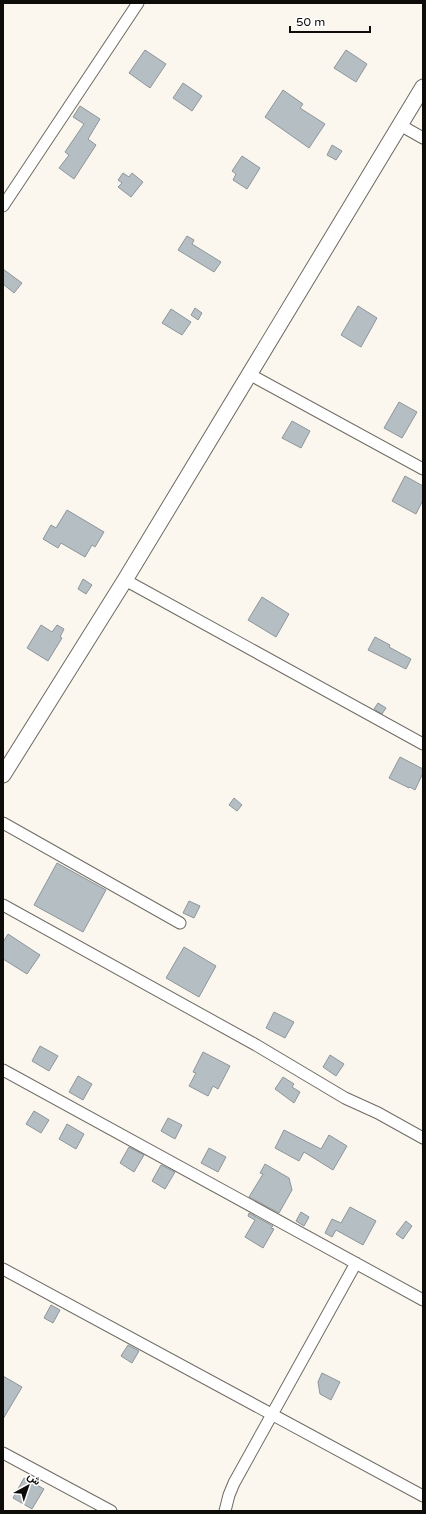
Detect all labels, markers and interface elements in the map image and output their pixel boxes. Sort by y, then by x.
scale bar [290,8,370,34]
text: 50 m [296,15,325,29]
north arrow [8,1466,48,1506]
text: ش [25,1469,43,1488]

